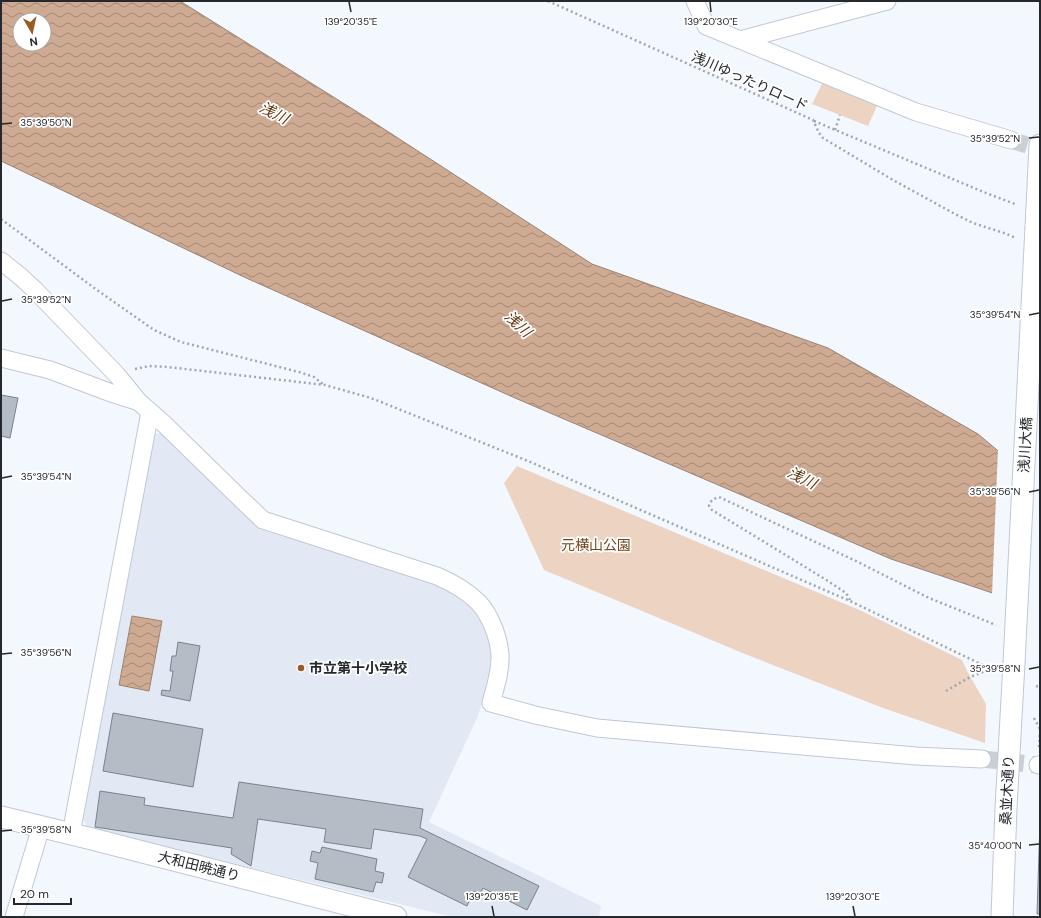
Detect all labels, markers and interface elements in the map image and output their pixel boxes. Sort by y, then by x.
north arrow [12,12,52,52]
text: 139°20'35"E [325,15,378,28]
text: 139°20'30"E [684,15,738,28]
text: N [29,34,39,49]
street label: 浅川ゆったりロード [689,47,811,115]
water label: 浅川 [256,97,294,130]
text: 35°39'50"N [20,116,72,129]
text: 35°39'52"N [970,132,1020,145]
text: 35°39'52"N [21,293,71,306]
water label: 浅川 [500,306,537,343]
text: 35°39'54"N [970,308,1020,321]
street label: 浅川大橋 [1015,417,1035,473]
water label: 浅川 [784,462,822,495]
text: 35°39'54"N [21,470,71,483]
text: 35°39'56"N [970,485,1020,498]
park label: 元横山公園 [561,536,631,554]
text: 35°39'56"N [21,646,71,659]
place label: 市立第十小学校 [309,659,407,677]
text: 35°39'58"N [970,662,1020,675]
marker: 市立第十小学校 [296,663,306,673]
street label: 桑並木通り [996,755,1018,825]
text: 35°39'58"N [21,823,71,836]
text: 35°40'00"N [968,839,1022,852]
street label: 大和田暁通り [156,847,242,885]
scale bar [14,880,71,906]
text: 20 m [20,886,49,902]
text: 139°20'35"E [466,890,519,903]
text: 139°20'30"E [826,890,880,903]

